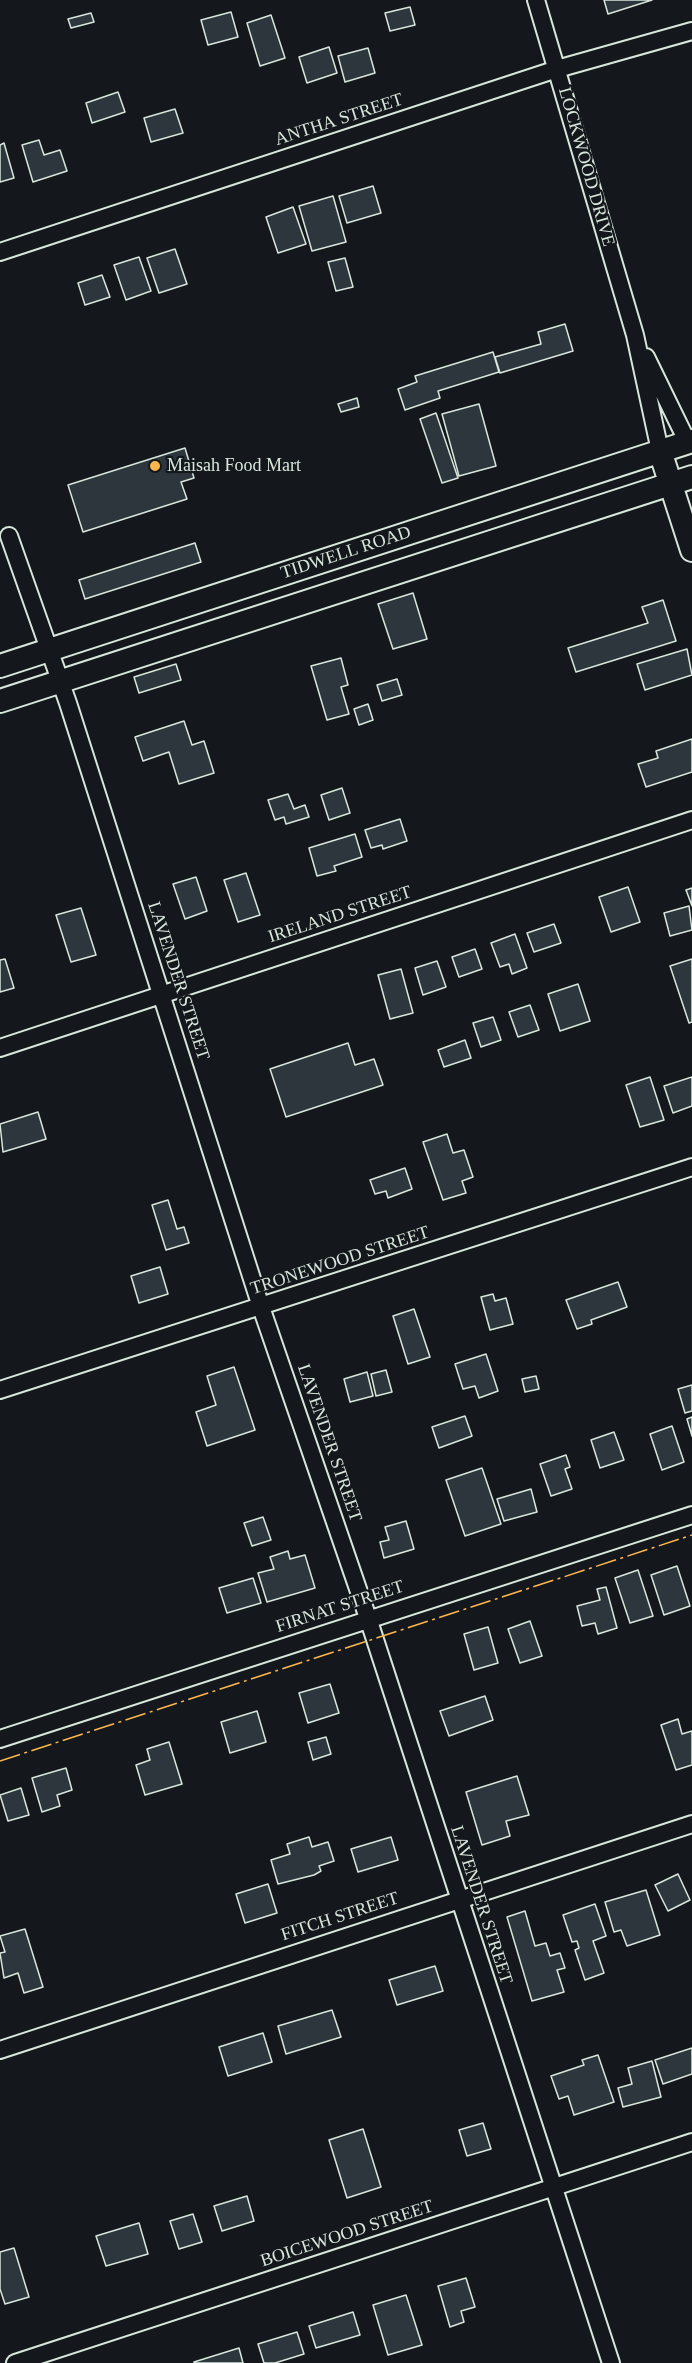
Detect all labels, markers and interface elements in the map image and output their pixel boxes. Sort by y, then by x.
street label: LOCKWOOD DRIVE [553,85,619,249]
street label: ANTHA STREET [272,89,406,151]
place label: Maisah Food Mart [167,455,301,477]
marker: Maisah Food Mart [148,459,162,473]
street label: TIDWELL ROAD [278,522,414,584]
street label: IRELAND STREET [266,882,414,948]
street label: LAVENDER STREET [142,899,214,1063]
street label: TRONEWOOD STREET [248,1222,432,1300]
street label: LAVENDER STREET [292,1361,366,1525]
street label: FIRNAT STREET [273,1576,407,1638]
street label: LAVENDER STREET [445,1823,517,1987]
street label: FITCH STREET [278,1888,402,1946]
street label: BOICEWOOD STREET [258,2196,436,2272]

